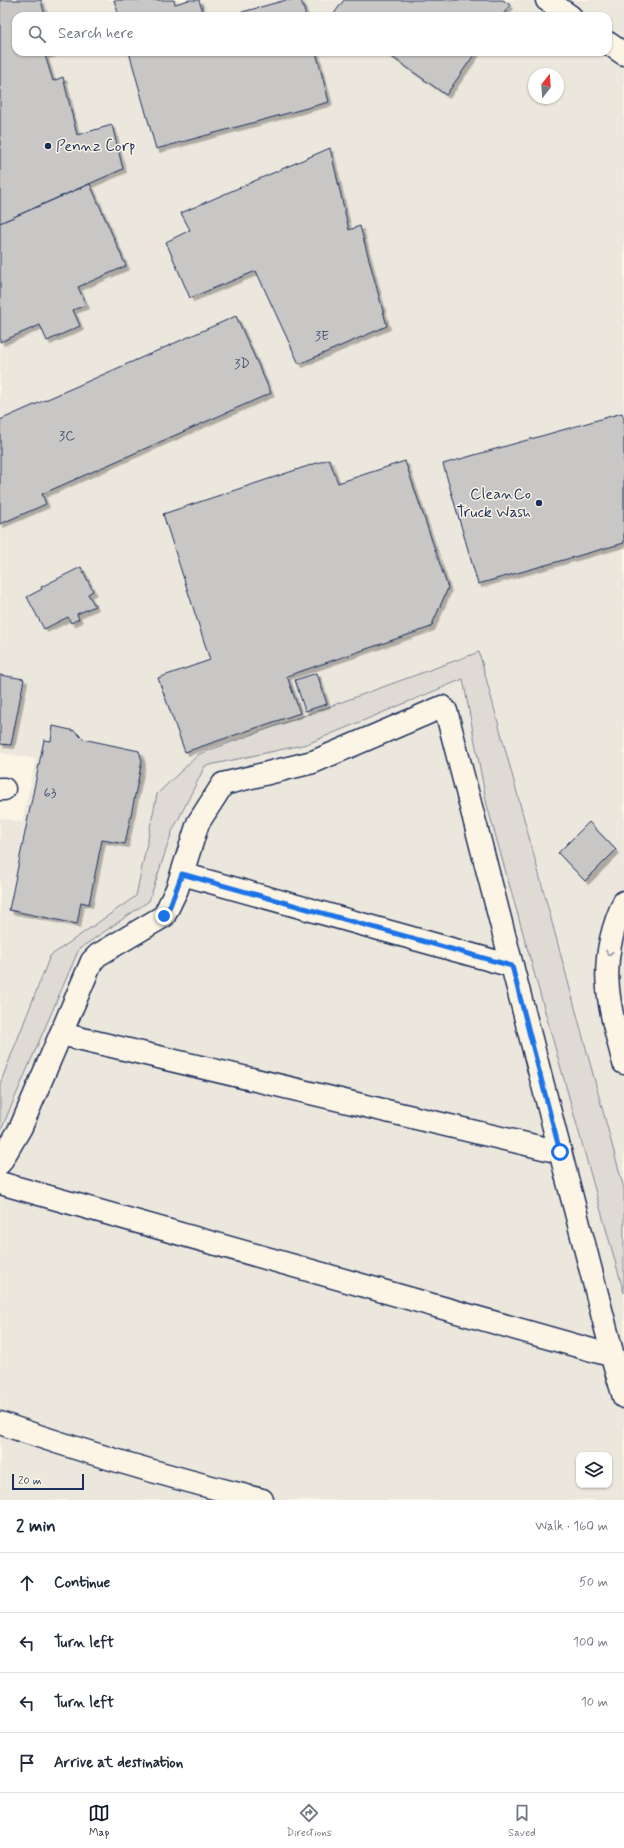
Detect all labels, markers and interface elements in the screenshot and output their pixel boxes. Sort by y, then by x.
search box [12,12,612,56]
icon: search [26,23,48,45]
text: Search here [58,24,134,44]
north arrow [528,68,564,104]
place label: Pennz Corp [56,136,135,157]
marker: Pennz Corp [43,141,53,151]
house number: 3E [315,327,329,345]
house number: 3D [234,355,250,373]
house number: 3C [59,427,75,445]
place label: CleanCo Truck Wash [456,484,531,523]
marker: CleanCo Truck Wash [534,498,544,508]
house number: 63 [43,784,57,802]
route end [155,907,173,925]
one-way arrow [605,950,614,956]
route start [551,1143,569,1161]
map controls [576,1452,612,1488]
button: layers [576,1452,612,1488]
scale bar [12,1472,84,1491]
text: 20 m [18,1474,41,1488]
text: 2 min [16,1515,56,1537]
text: Walk · 160 m [535,1518,608,1535]
icon: ahead [16,1572,38,1594]
text: Continue [54,1573,110,1593]
text: 50 m [579,1574,608,1591]
icon: left [16,1632,38,1654]
text: Turn left [54,1633,114,1653]
text: 100 m [573,1634,608,1651]
icon: left [16,1692,38,1714]
text: Turn left [54,1693,114,1713]
text: 10 m [581,1694,608,1711]
icon: arrive [16,1752,38,1774]
text: Arrive at destination [54,1753,183,1773]
tab: Map [88,1802,110,1840]
tab: Directions [286,1802,332,1840]
tab: Saved [508,1802,536,1840]

